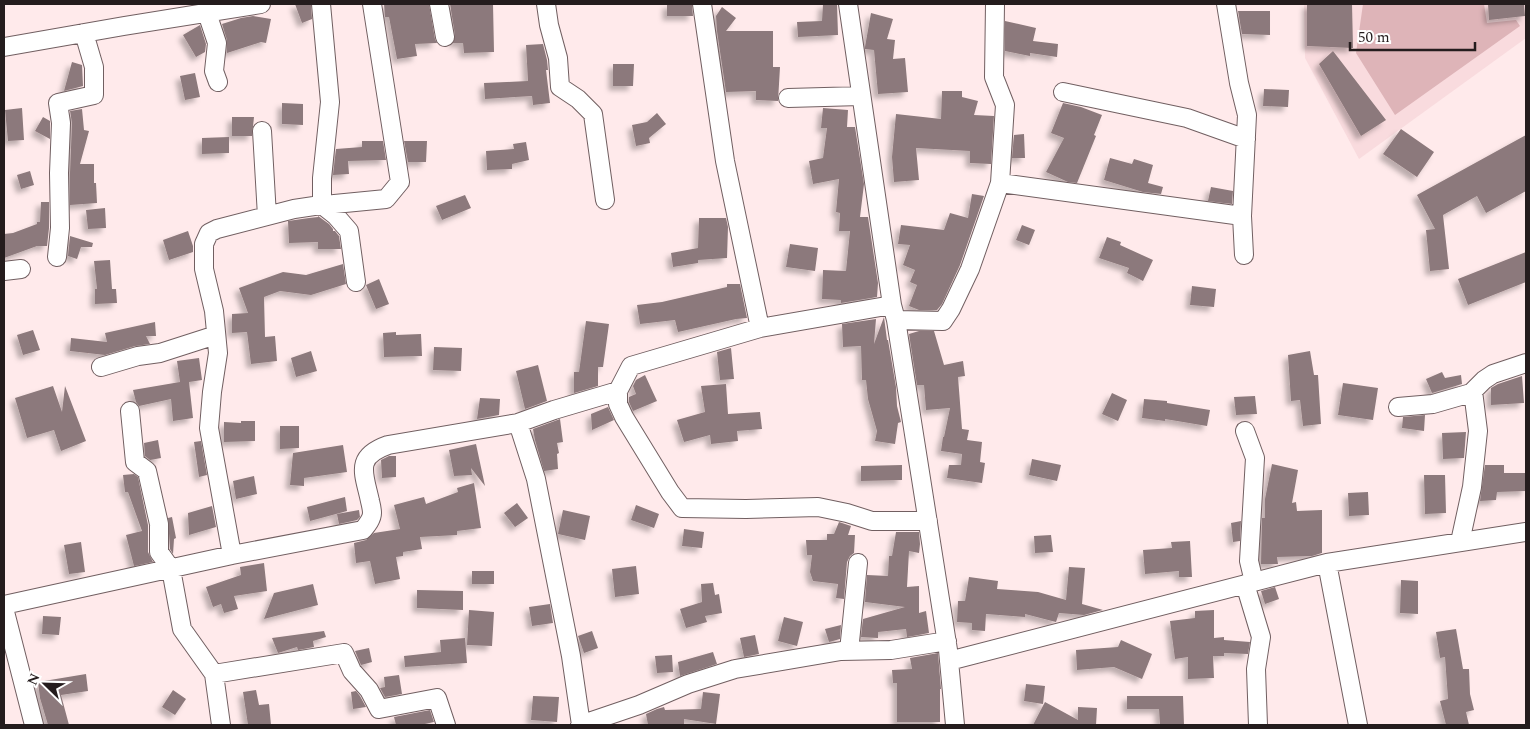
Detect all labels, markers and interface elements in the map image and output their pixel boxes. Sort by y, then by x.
scale bar [1350,20,1475,52]
text: 50 m [1358,26,1390,49]
north arrow [20,659,70,709]
text: N [22,670,45,688]

